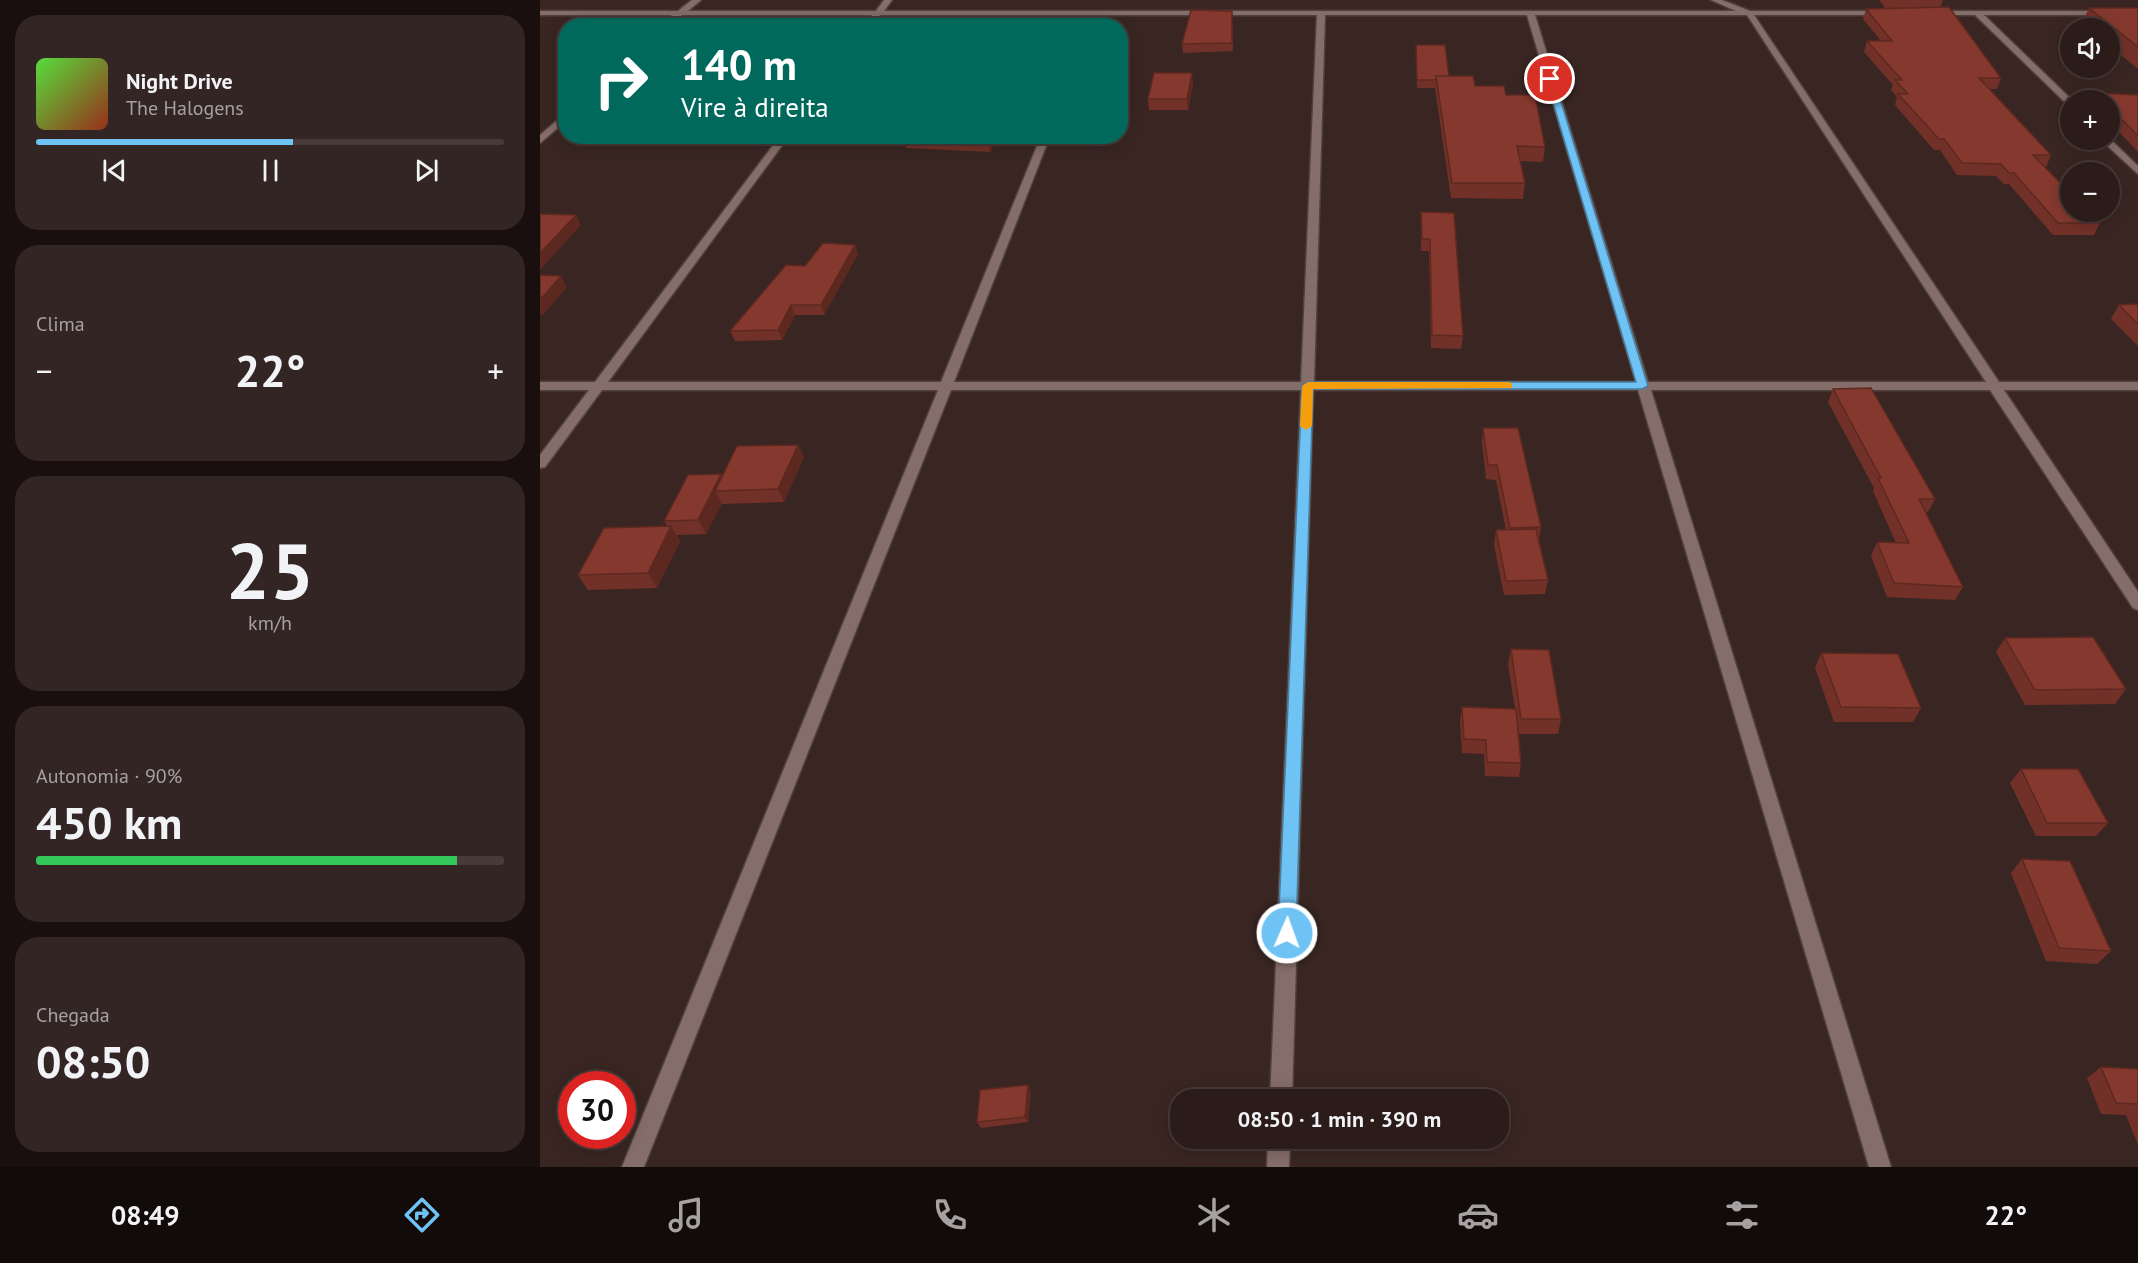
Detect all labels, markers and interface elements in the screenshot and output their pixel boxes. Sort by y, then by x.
map controls [2060,18,2120,222]
button: sound [2060,18,2120,78]
text: 140 m [681,37,797,92]
icon: right [582,42,660,120]
pin [1524,53,1575,104]
icon: arrive [1533,62,1566,95]
text: Night Drive [126,67,233,95]
text: Vire à direita [681,90,829,124]
button: + [2060,90,2120,150]
text: The Halogens [126,95,244,121]
icon: previous [98,154,131,187]
icon: pause [254,154,287,187]
icon: next [410,154,443,187]
button: − [2060,162,2120,222]
text: Clima [36,311,85,337]
text: 22° [235,341,305,399]
text: − [36,349,53,392]
text: + [487,349,504,392]
text: 25 [226,520,314,621]
text: km/h [248,610,292,636]
text: Autonomia · 90% [36,763,182,789]
text: 450 km [36,793,182,851]
position arrow [1255,901,1319,965]
text: Chegada [36,1002,110,1028]
text: 08:50 [36,1032,150,1090]
speed limit sign: 30 [558,1071,636,1149]
text: 08:50 · 1 min · 390 m [1238,1105,1441,1133]
icon: directions [401,1194,443,1236]
icon: music [665,1194,707,1236]
icon: phone [929,1194,971,1236]
icon: climate [1193,1194,1235,1236]
icon: car [1457,1194,1499,1236]
icon: filters [1721,1194,1763,1236]
text: 08:49 [111,1198,179,1232]
text: 22° [1985,1198,2027,1232]

